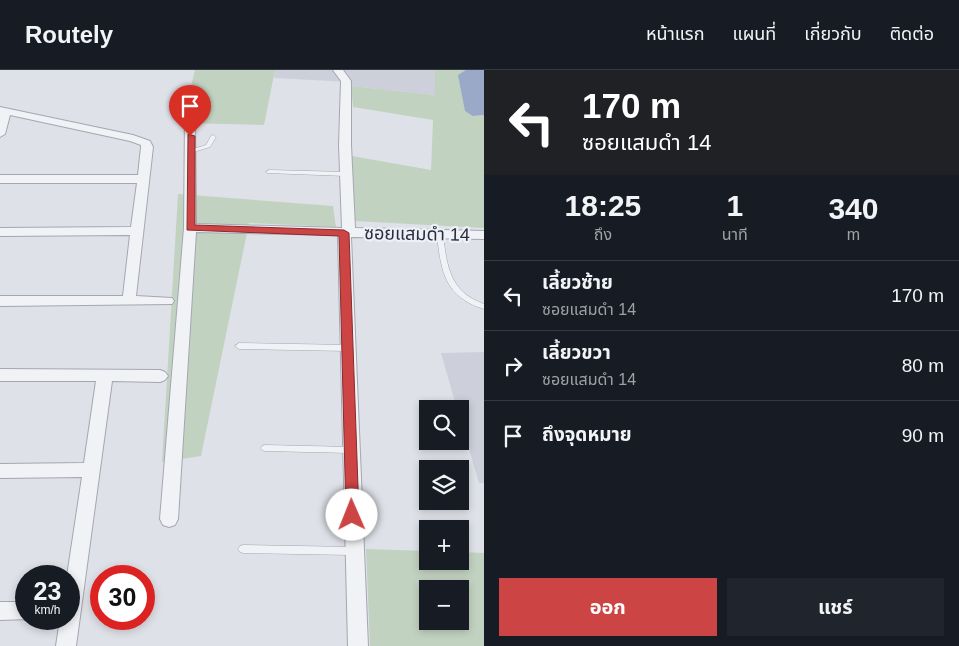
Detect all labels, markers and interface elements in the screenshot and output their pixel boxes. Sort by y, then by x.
text: Routely [25,21,113,48]
text: หน้าแรก [646,24,704,44]
text: แผนที่ [732,24,776,44]
text: เกี่ยวกับ [804,24,862,44]
text: ติดต่อ [890,24,934,44]
pin [169,85,211,136]
text: 170 m [582,86,681,125]
icon: left [499,90,564,155]
icon: arrive [176,92,204,120]
text: ซอยแสมดำ 14 [582,130,711,155]
text: 18:25 [565,189,641,222]
text: 1 [726,189,743,222]
text: 340 [828,192,878,225]
street label: ซอยแสมดำ 14 [364,223,470,245]
text: ถึง [594,226,612,243]
text: นาที [722,226,748,243]
text: m [847,226,860,243]
text: เลี้ยวซ้าย [542,272,613,293]
icon: left [499,282,527,310]
text: 170 m [891,285,944,306]
text: ซอยแสมดำ 14 [542,301,636,318]
text: เลี้ยวขวา [542,342,611,363]
icon: right [499,352,527,380]
text: 80 m [902,355,944,376]
text: ซอยแสมดำ 14 [542,371,636,388]
map controls [419,400,469,630]
button: search [419,400,469,450]
icon: arrive [499,422,527,450]
text: ถึงจุดหมาย [542,424,632,445]
text: 90 m [902,425,944,446]
button: layers [419,460,469,510]
position arrow [325,488,377,540]
button: + [419,520,469,570]
speed limit sign: 30 [90,565,155,630]
text: 23 [34,577,61,605]
button: ออก [499,578,717,636]
button: แชร์ [727,578,944,636]
button: − [419,580,469,630]
text: km/h [34,603,61,617]

